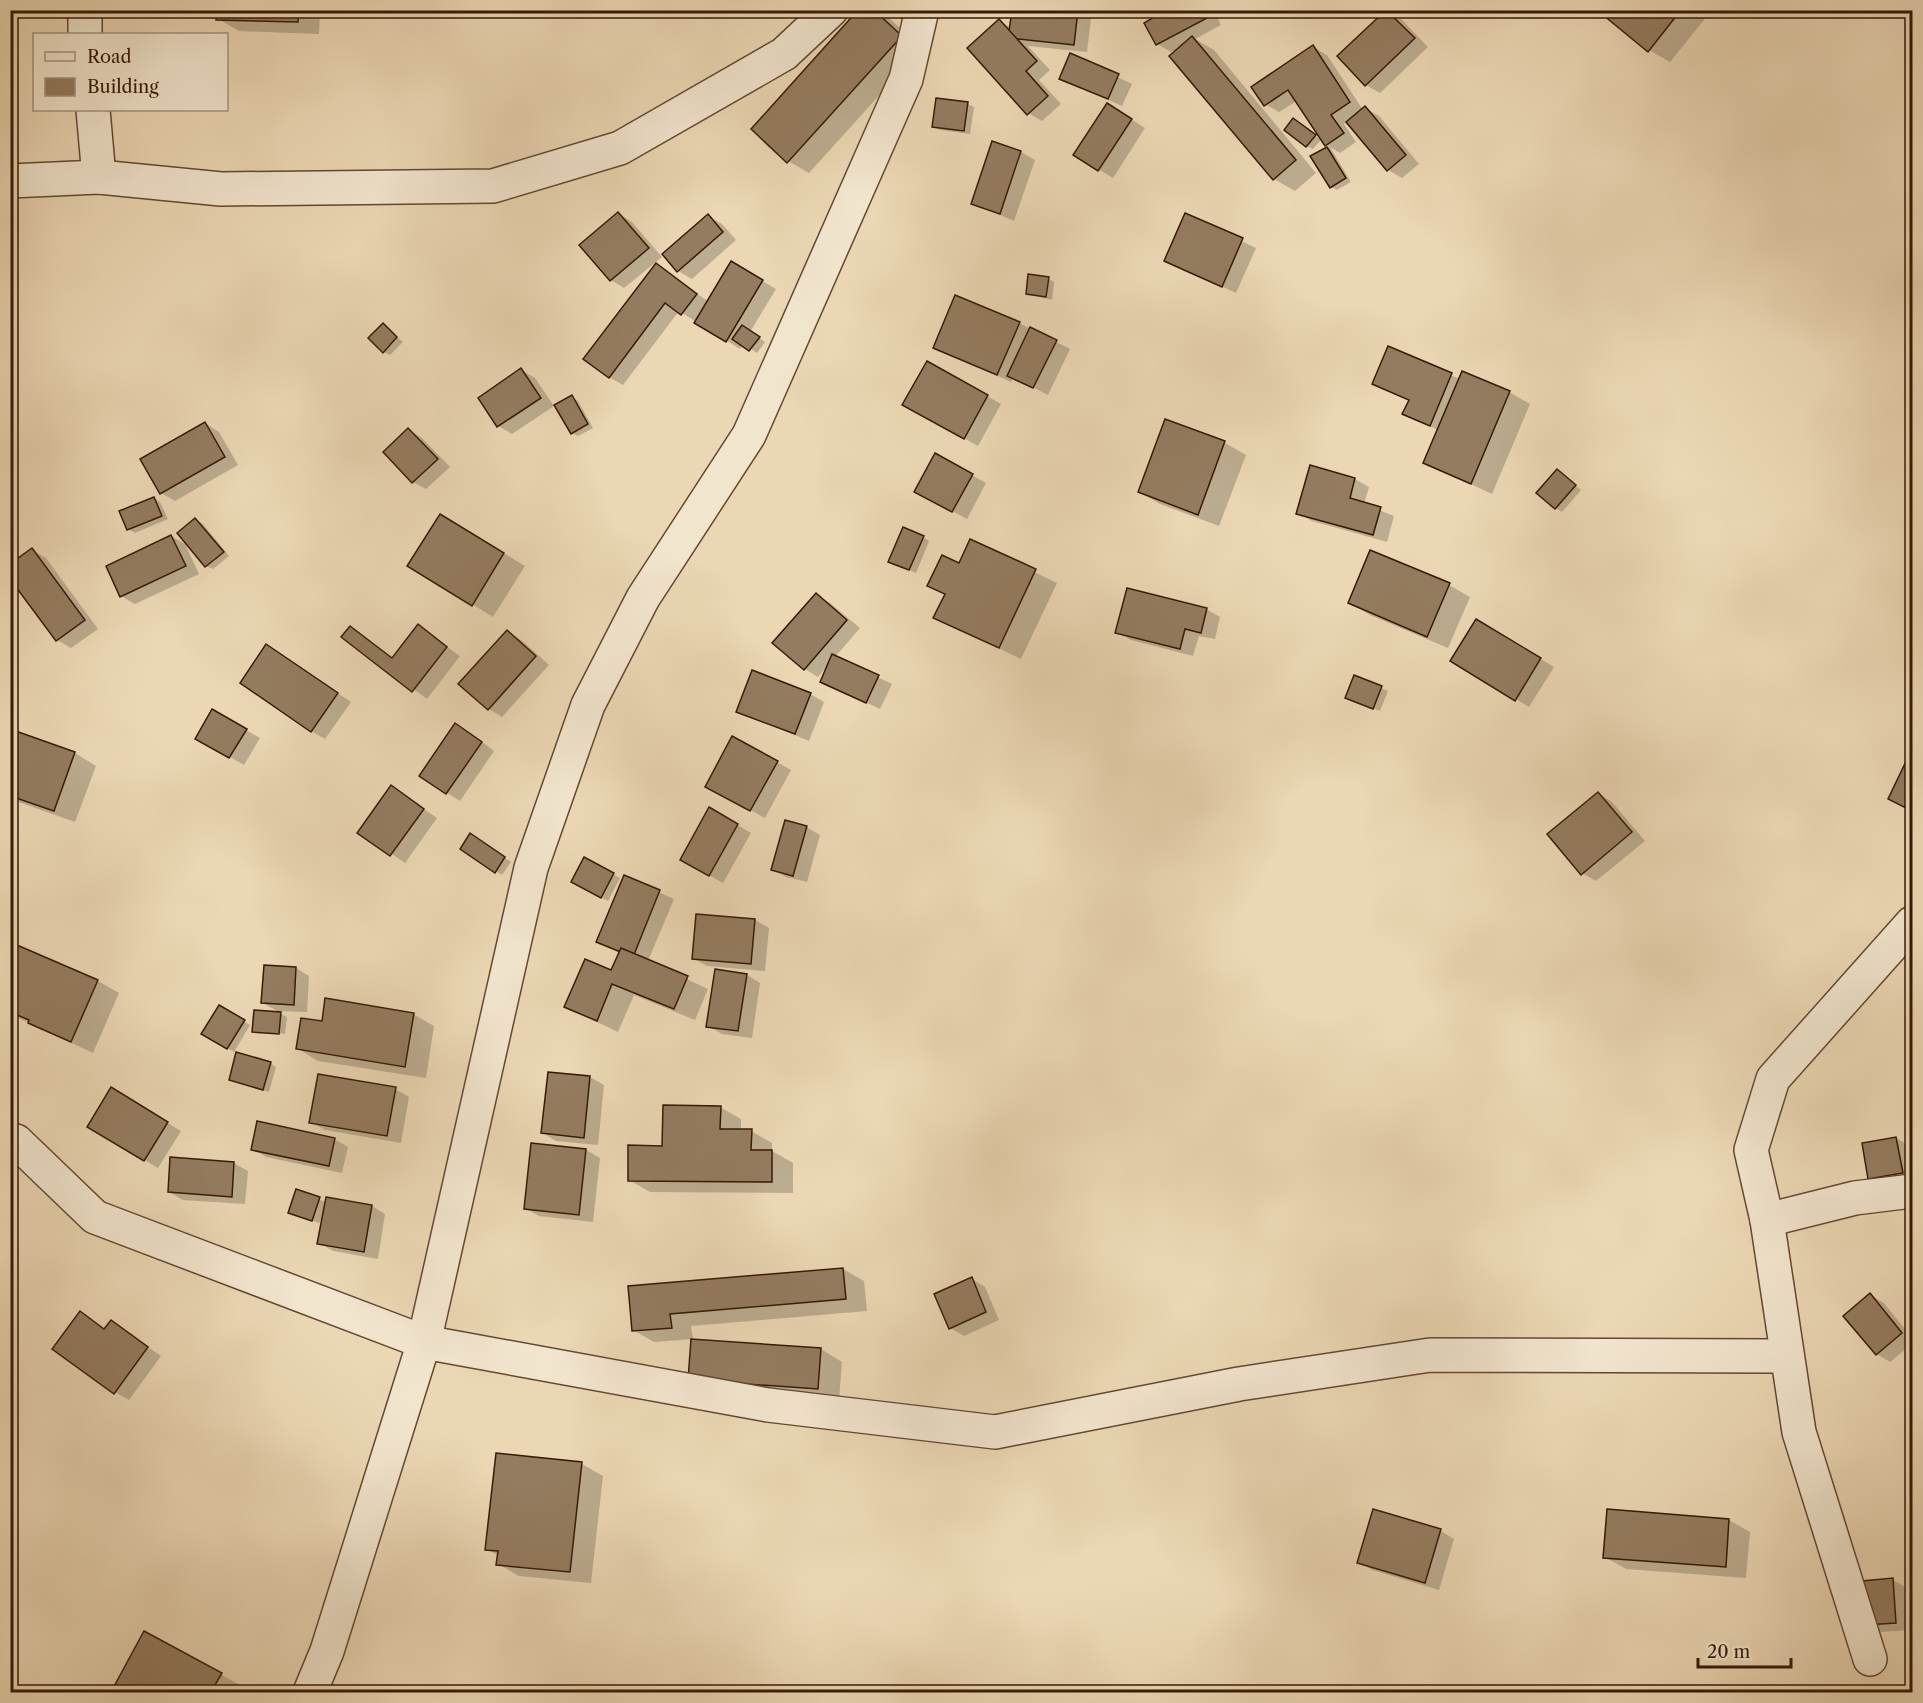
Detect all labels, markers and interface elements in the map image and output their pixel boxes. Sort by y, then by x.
legend [33,33,228,111]
text: Road [87,46,132,68]
text: Building [87,76,159,98]
scale bar [1698,1631,1791,1669]
text: 20 m [1707,1641,1751,1663]

